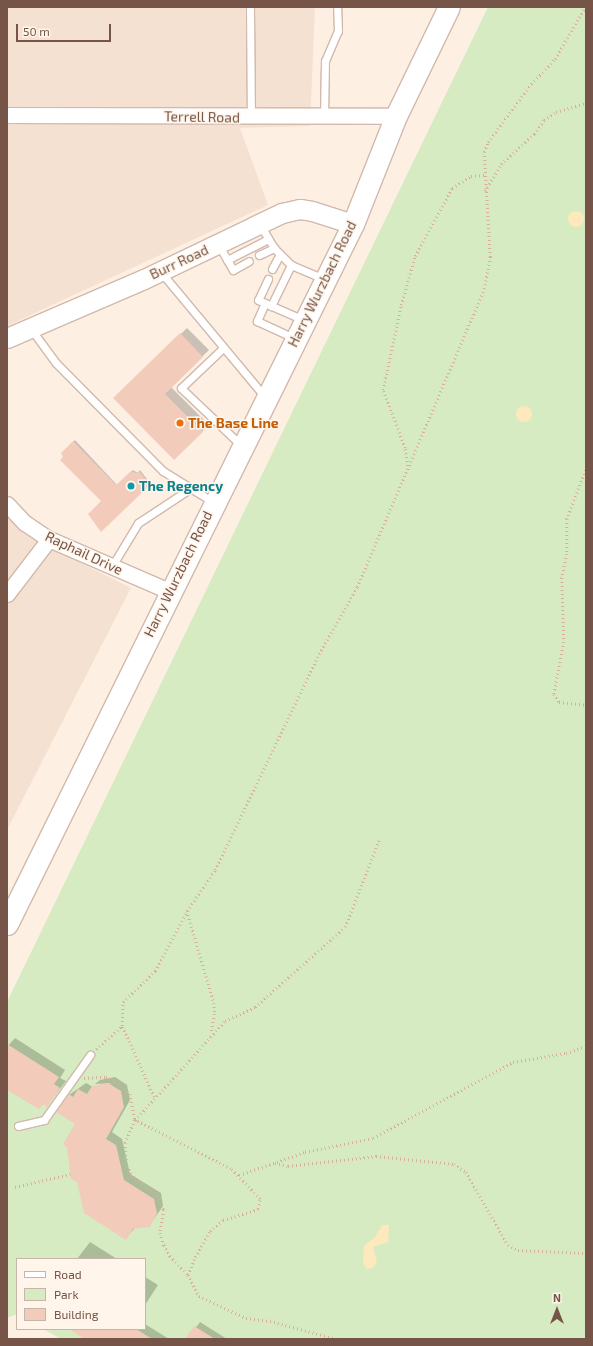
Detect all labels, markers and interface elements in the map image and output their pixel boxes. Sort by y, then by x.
scale bar [18,16,113,42]
text: 50 m [23,24,50,38]
street label: Terrell Road [164,108,240,126]
street label: Harry Wurzbach Road [284,218,360,350]
street label: Burr Road [147,241,211,283]
place label: The Base Line [188,415,279,431]
marker: The Base Line [175,418,185,428]
place label: The Regency [139,478,223,494]
marker: The Regency [126,481,136,491]
street label: Harry Wurzbach Road [140,508,216,640]
street label: Raphail Drive [42,528,126,578]
legend [16,1258,146,1330]
text: Road [54,1267,82,1281]
text: Park [54,1287,79,1301]
north arrow [537,1290,577,1330]
text: N [553,1291,561,1304]
text: Building [54,1307,98,1321]

